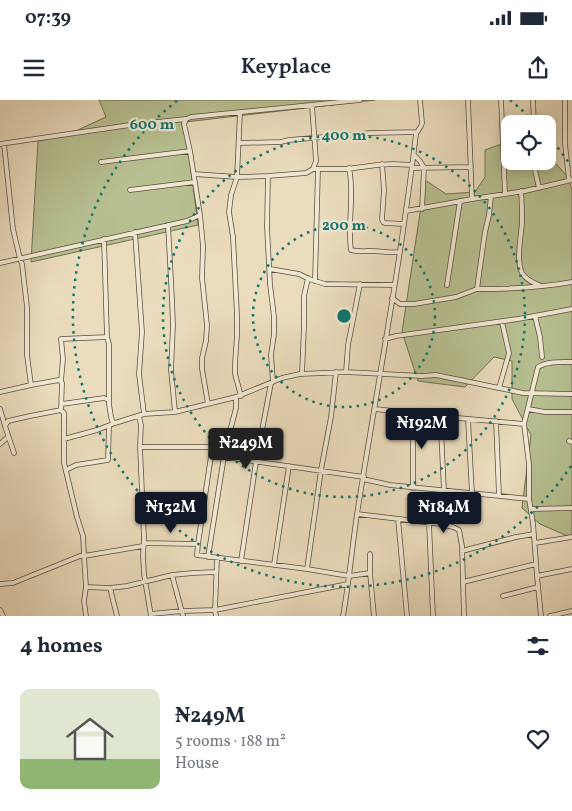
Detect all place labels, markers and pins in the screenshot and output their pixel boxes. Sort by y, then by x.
centre of rings [335,307,353,325]
pin: ₦192M [387,408,457,450]
pin: ₦249M [211,428,281,470]
pin: ₦132M [136,492,206,534]
pin: ₦184M [409,492,479,534]

